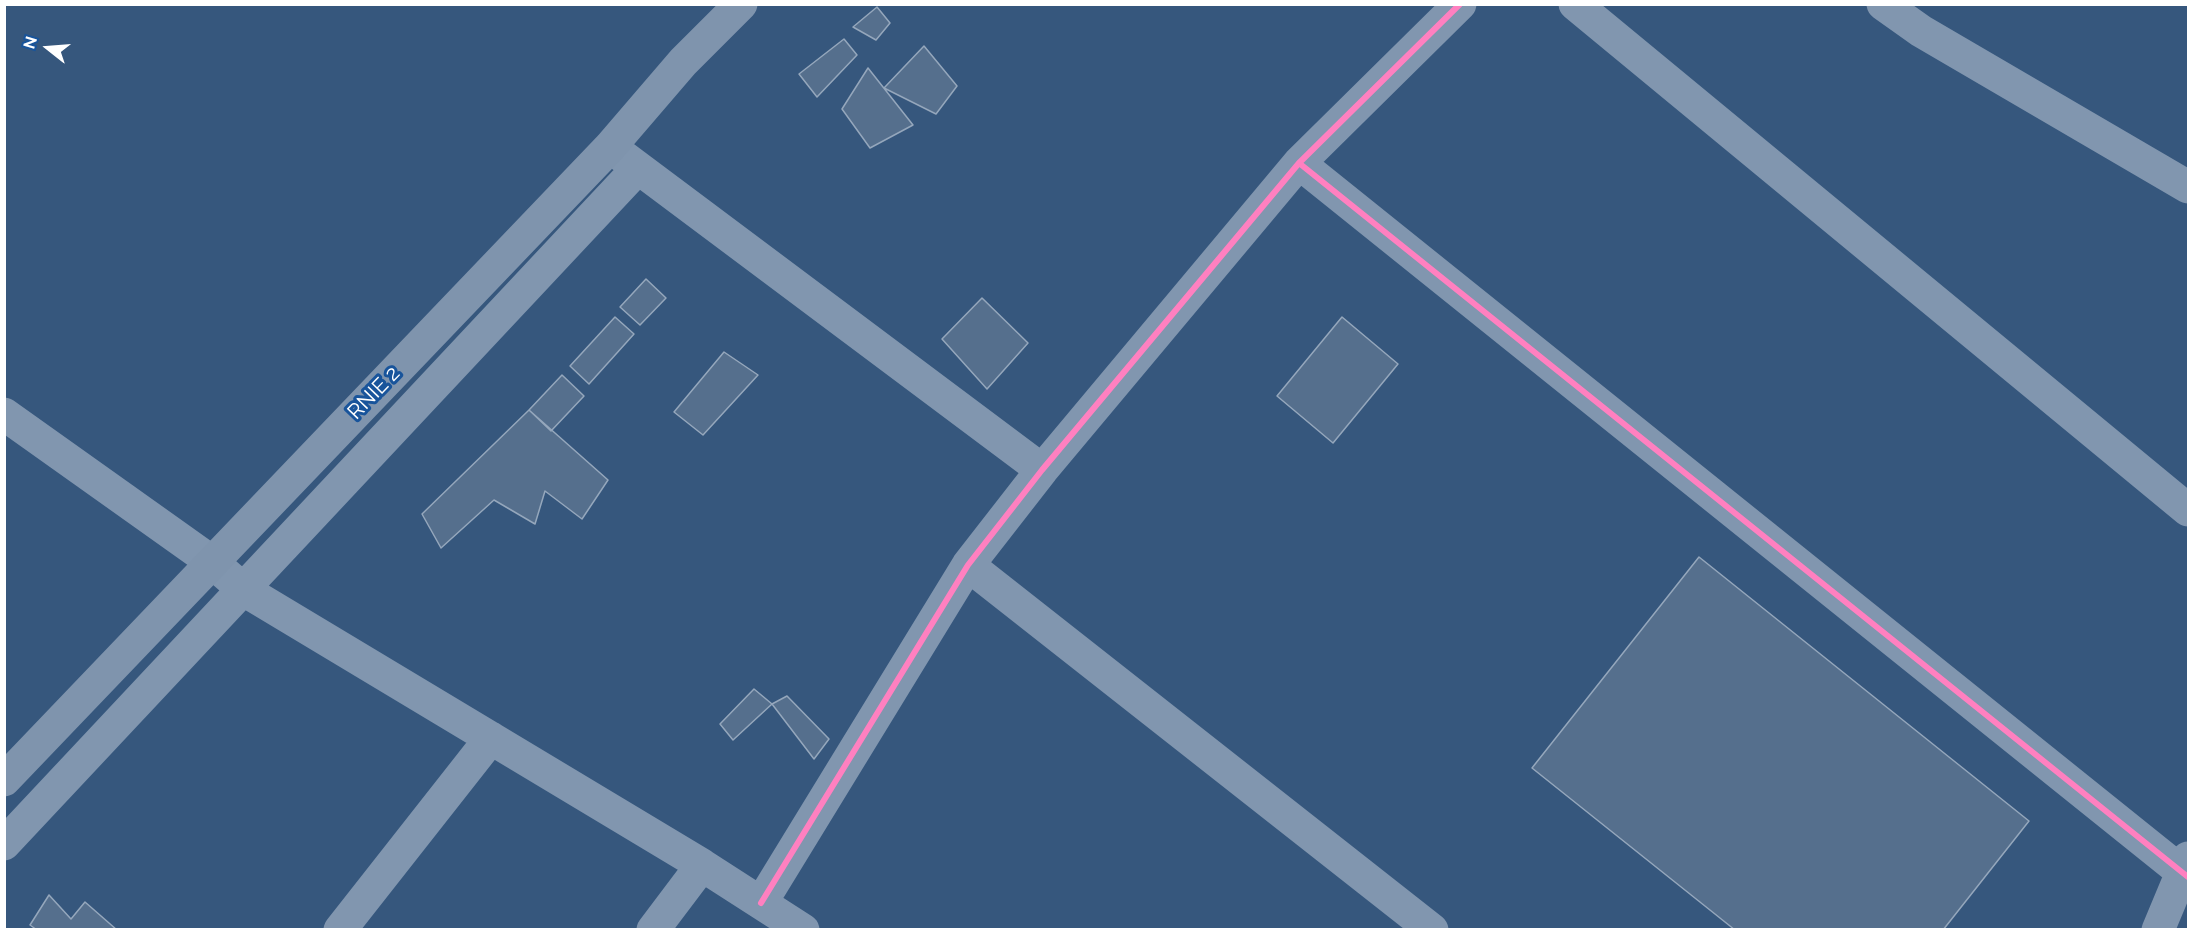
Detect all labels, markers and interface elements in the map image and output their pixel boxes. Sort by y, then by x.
north arrow [18,18,78,78]
text: N [19,34,41,51]
street label: RNIE 2 [343,361,405,425]

